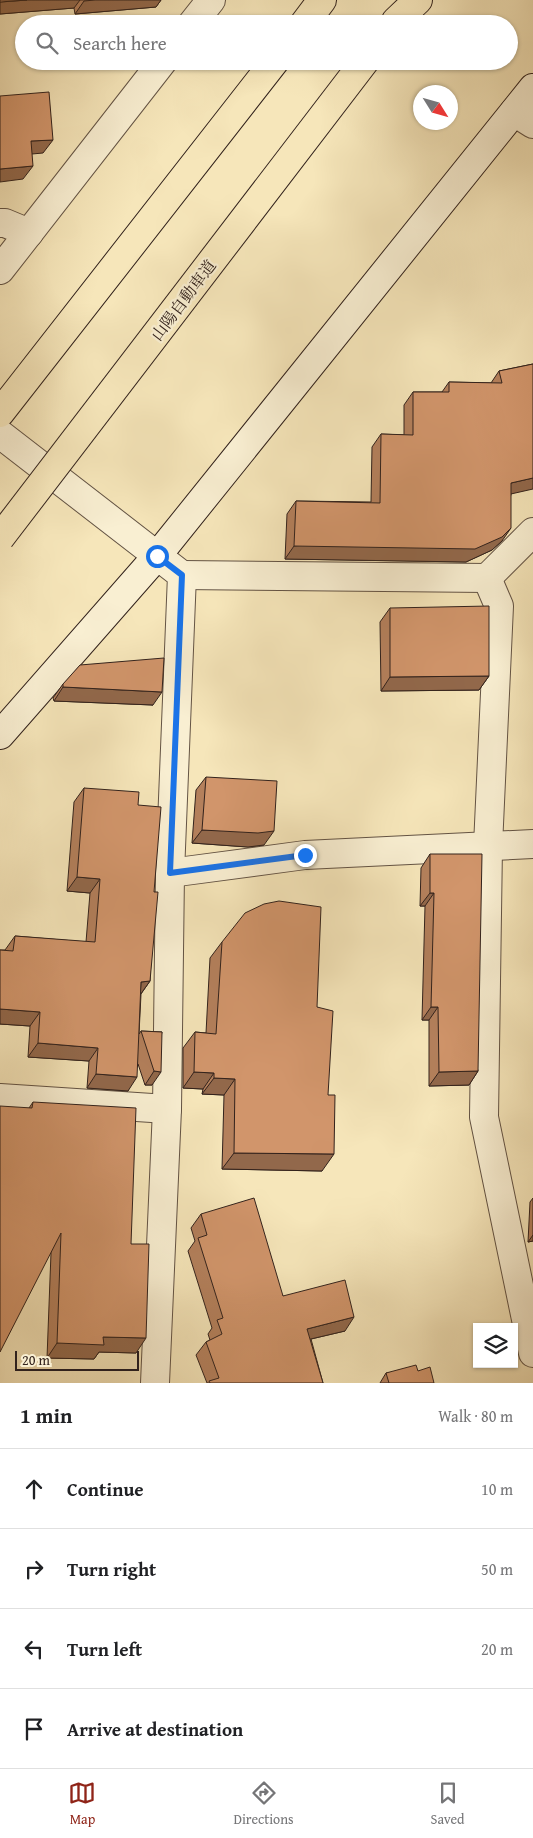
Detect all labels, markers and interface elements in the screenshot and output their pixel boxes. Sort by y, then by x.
search box [15,15,518,70]
icon: search [33,29,61,57]
text: Search here [73,29,167,57]
north arrow [413,85,458,130]
street label: 山陽自動車道 [145,254,221,346]
route start [146,545,169,568]
route end [294,844,317,867]
map controls [473,1323,518,1368]
button: layers [473,1323,518,1368]
scale bar [15,1348,139,1371]
text: 20 m [22,1350,50,1370]
text: 1 min [20,1400,72,1431]
text: Walk · 80 m [438,1404,513,1428]
icon: ahead [20,1475,48,1503]
text: Continue [67,1475,144,1503]
text: 10 m [481,1477,513,1501]
icon: right [20,1555,48,1583]
text: Turn right [67,1555,156,1583]
text: 50 m [481,1557,513,1581]
icon: left [20,1635,48,1663]
text: Turn left [67,1635,142,1663]
text: 20 m [481,1637,513,1661]
icon: arrive [20,1715,48,1743]
text: Arrive at destination [67,1715,243,1743]
tab: Map [68,1779,96,1829]
tab: Directions [233,1779,294,1829]
tab: Saved [431,1779,465,1829]

